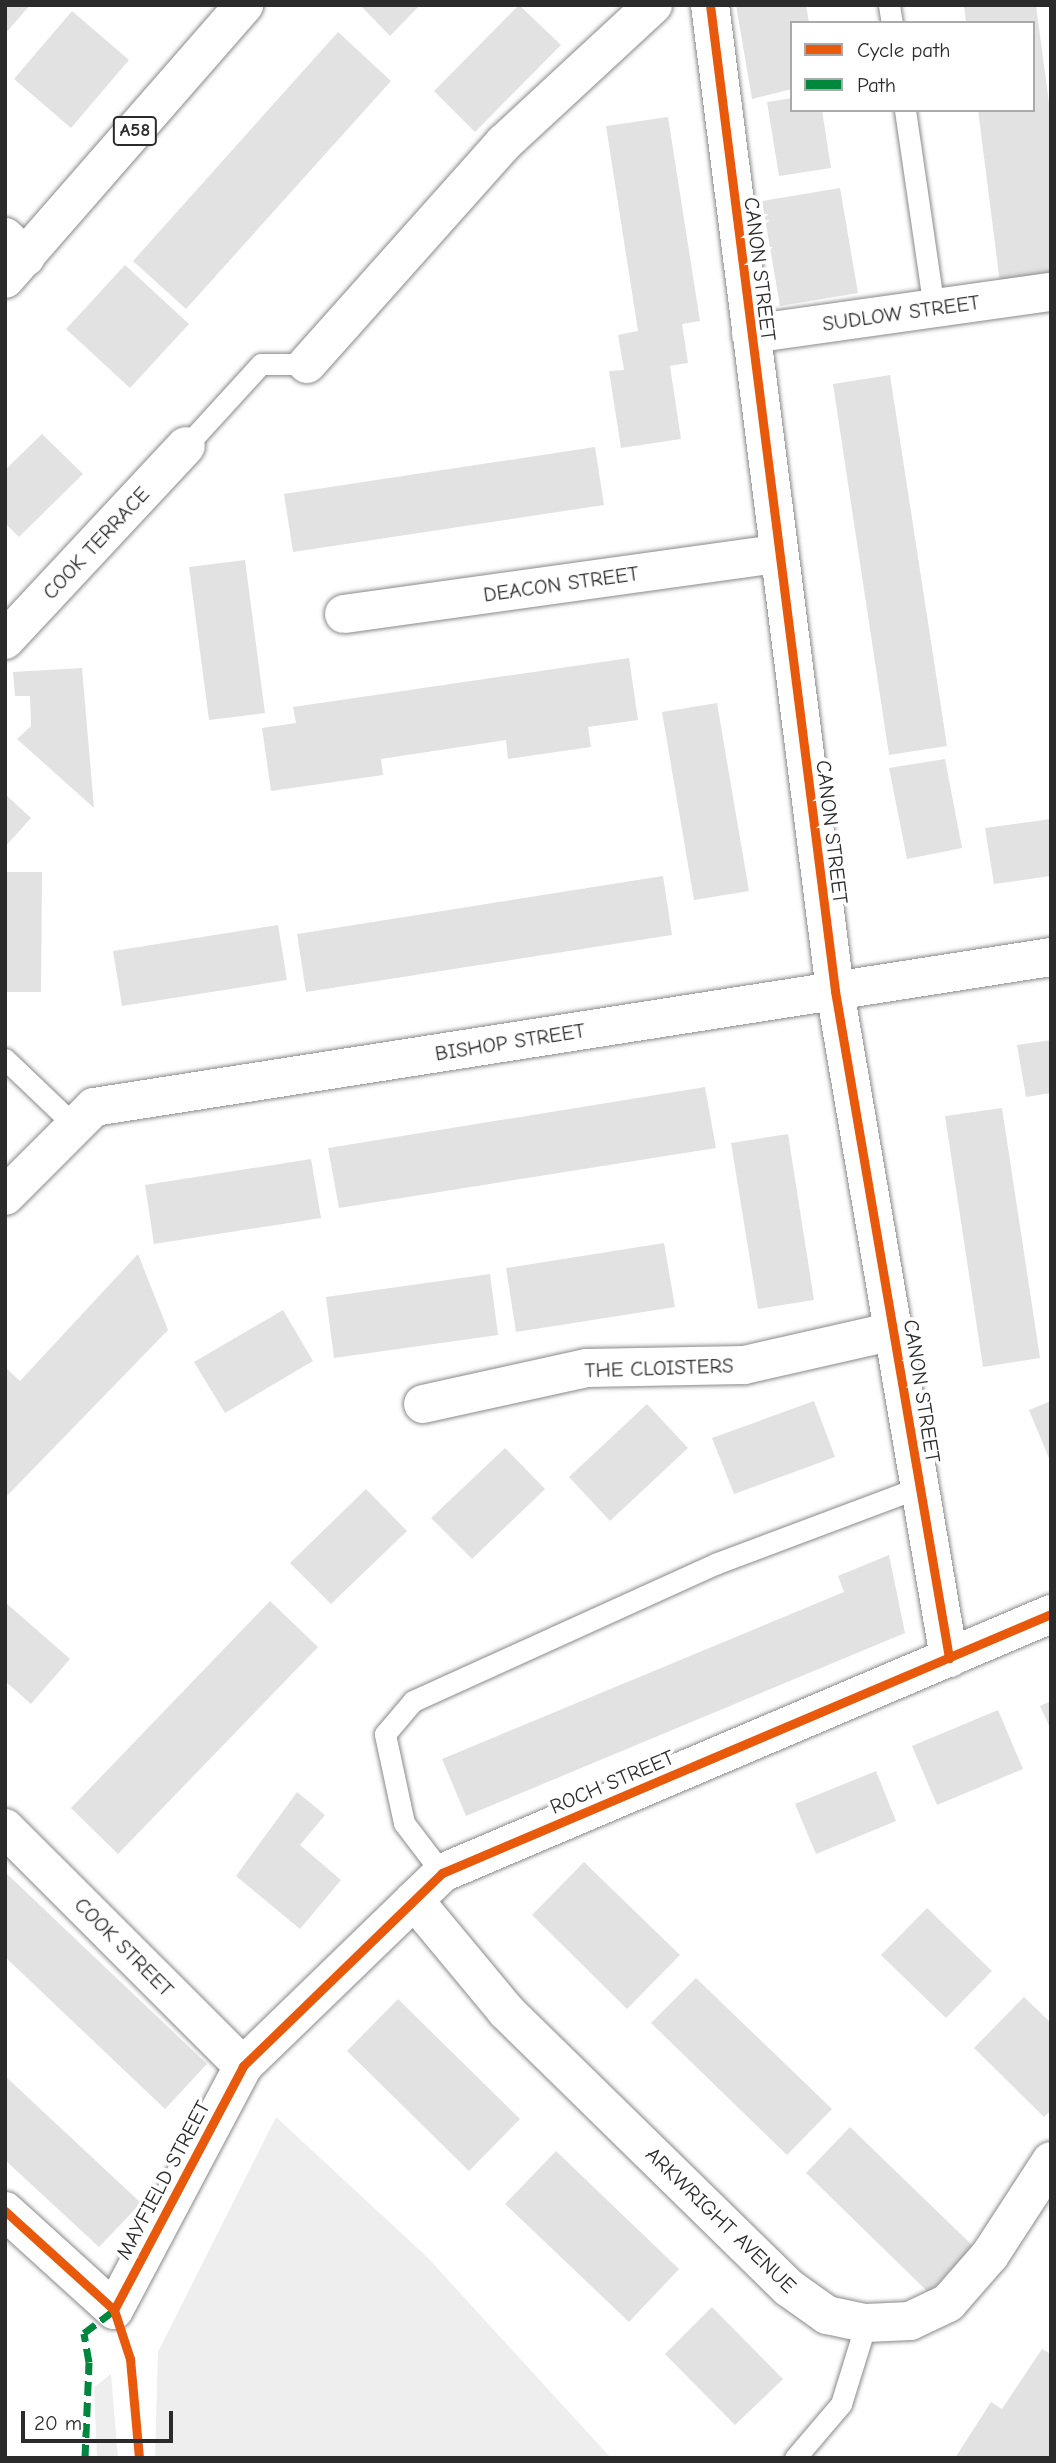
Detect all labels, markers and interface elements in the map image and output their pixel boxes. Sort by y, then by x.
legend [790,21,1035,112]
text: Cycle path [857,38,950,62]
text: Path [857,73,896,97]
road number: A58 [112,116,158,146]
street label: CANON STREET [739,196,781,342]
street label: SUDLOW STREET [821,289,981,337]
street label: COOK TERRACE [37,481,155,605]
street label: DEACON STREET [482,561,640,607]
street label: CANON STREET [811,759,853,905]
street label: BISHOP STREET [433,1018,587,1066]
street label: CANON STREET [898,1318,946,1464]
street label: THE CLOISTERS [584,1353,734,1383]
street label: ROCH STREET [546,1745,678,1819]
street label: COOK STREET [69,1892,179,2002]
street label: MAYFIELD STREET [111,2096,215,2264]
street label: ARKWRIGHT AVENUE [641,2142,801,2298]
scale bar [24,2396,177,2440]
text: 20 m [34,2411,82,2435]

